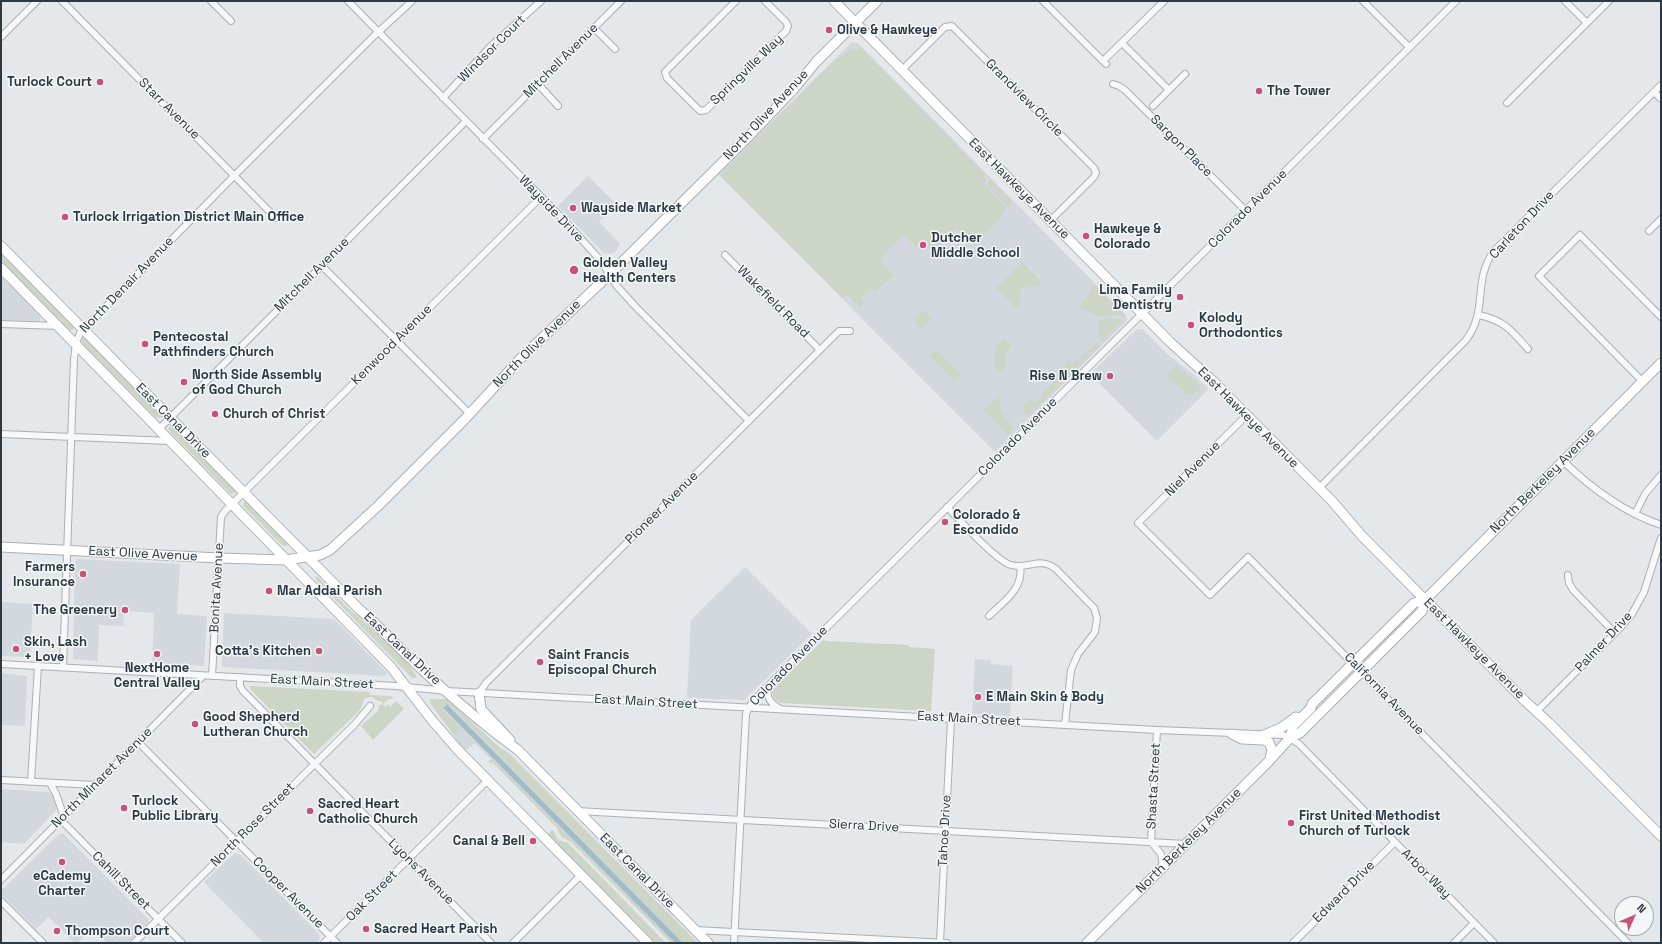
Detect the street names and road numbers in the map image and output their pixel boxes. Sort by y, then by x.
street label: Windsor Court [455,12,529,86]
street label: Mitchell Avenue [520,20,602,102]
street label: Springville Way [707,31,787,109]
street label: Grandview Circle [982,56,1066,140]
street label: North Olive Avenue [720,67,812,163]
street label: Starr Avenue [135,75,203,143]
street label: Sargon Place [1147,112,1215,180]
street label: East Hawkeye Avenue [965,135,1073,243]
street label: Colorado Avenue [1205,166,1291,252]
street label: Wayside Drive [515,172,587,246]
street label: Carleton Drive [1486,188,1558,262]
street label: North Denair Avenue [77,234,177,336]
street label: Mitchell Avenue [271,234,353,316]
street label: Wakefield Road [734,263,812,341]
street label: North Olive Avenue [490,297,584,391]
street label: Kenwood Avenue [349,302,435,388]
street label: East Hawkeye Avenue [1194,364,1302,472]
street label: East Canal Drive [132,380,214,462]
street label: Colorado Avenue [975,394,1061,480]
street label: North Berkeley Avenue [1487,425,1599,537]
street label: Niel Avenue [1162,438,1224,500]
street label: Pioneer Avenue [622,468,702,548]
street label: Bonita Avenue [207,542,227,634]
street label: East Olive Avenue [88,543,198,565]
street label: East Hawkeye Avenue [1420,595,1528,703]
street label: East Canal Drive [360,609,444,689]
street label: Palmer Drive [1572,609,1636,675]
street label: Colorado Avenue [747,623,831,709]
street label: California Avenue [1341,650,1427,738]
street label: East Main Street [270,671,374,693]
street label: East Main Street [594,691,698,713]
street label: East Main Street [917,708,1021,730]
street label: North Minaret Avenue [48,724,156,832]
street label: Shasta Street [1144,742,1164,830]
street label: North Rose Street [208,780,298,870]
street label: North Berkeley Avenue [1133,785,1245,897]
street label: Tahoe Drive [935,795,955,867]
street label: Sierra Drive [828,816,900,836]
street label: East Canal Drive [596,830,678,912]
street label: Lyons Avenue [385,836,457,908]
street label: Arbor Way [1398,846,1454,902]
street label: Cahill Street [88,848,154,914]
street label: Cooper Avenue [249,854,327,932]
street label: Edward Drive [1310,858,1378,926]
street label: Oak Street [343,867,401,925]

